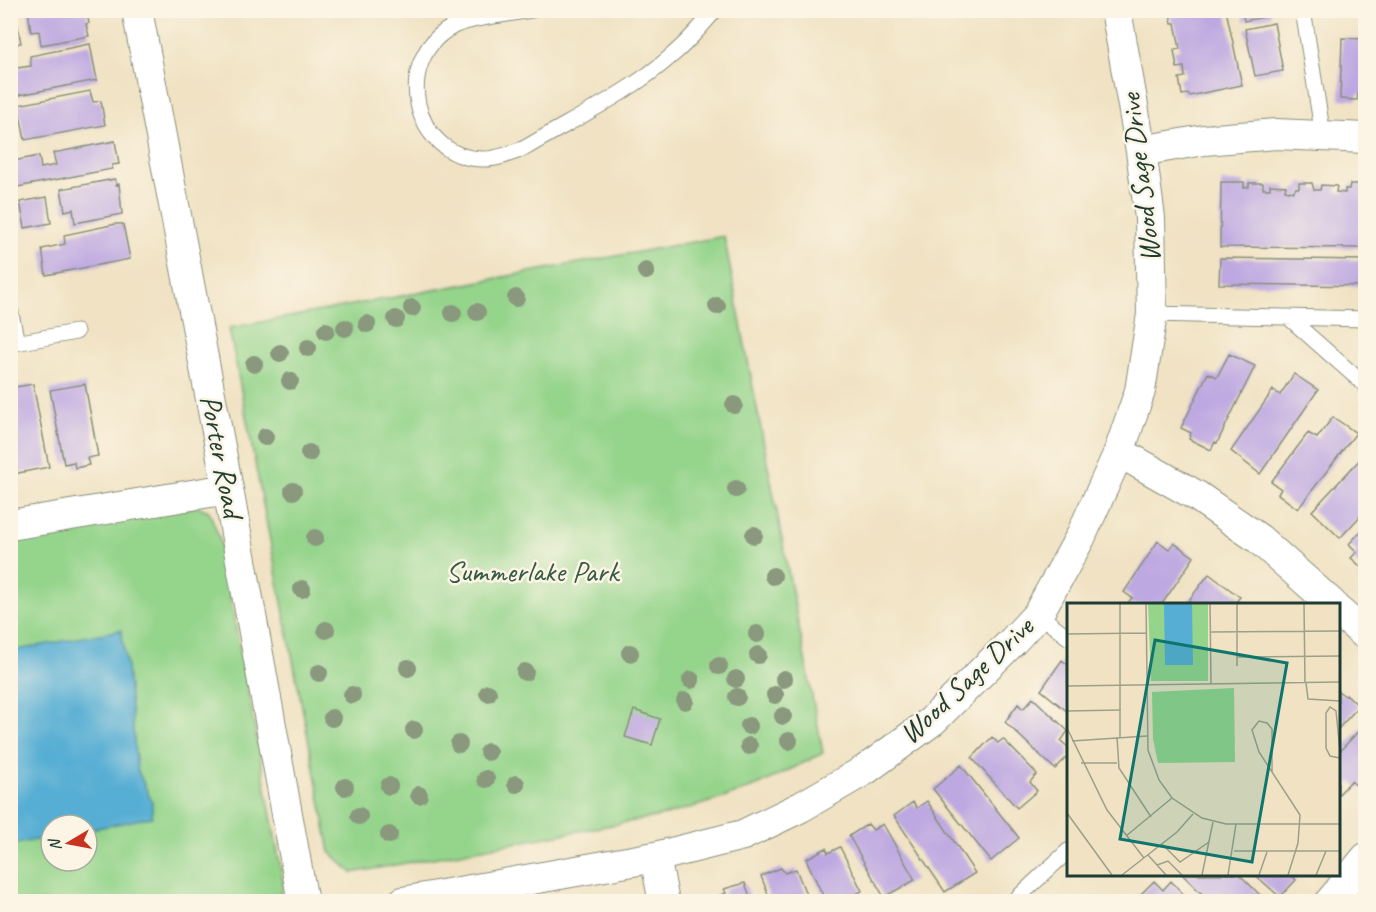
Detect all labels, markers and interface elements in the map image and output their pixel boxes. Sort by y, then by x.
street label: Wood Sage Drive [1111,89,1169,265]
street label: Porter Road [192,392,253,524]
park label: Summerlake Park [446,552,620,590]
inset map [1067,603,1340,876]
street label: Wood Sage Drive [891,607,1043,752]
north arrow [39,813,99,873]
text: N [44,836,66,852]

